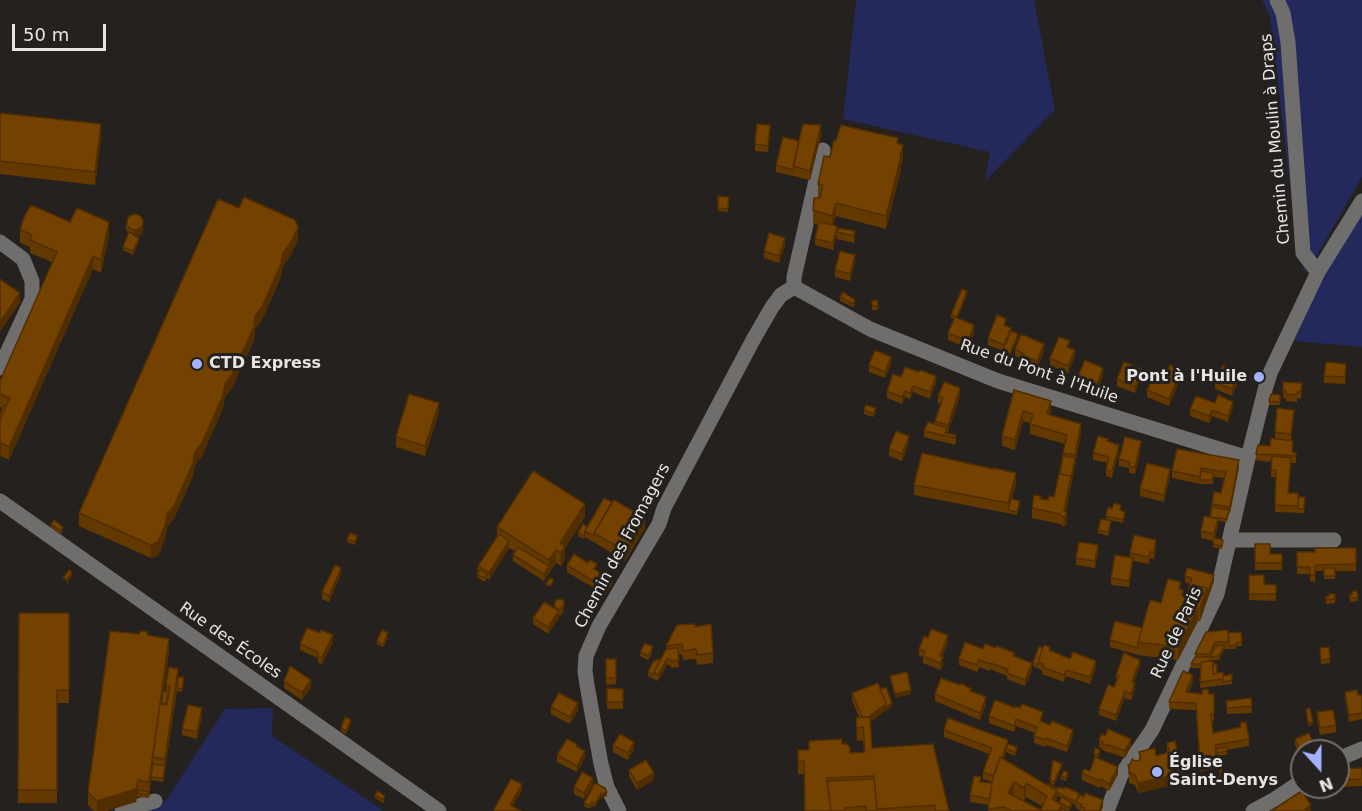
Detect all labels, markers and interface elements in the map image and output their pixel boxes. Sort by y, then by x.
scale bar [15,12,110,50]
text: 50 m [23,24,69,45]
street label: Chemin du Moulin à Draps [1257,33,1295,245]
street label: Rue du Pont à l'Huile [957,336,1121,408]
place label: CTD Express [209,354,321,374]
marker: CTD Express [190,357,204,371]
place label: Pont à l'Huile [1126,367,1247,387]
marker: Pont à l'Huile [1252,370,1266,384]
street label: Chemin des Fromagers [571,460,675,632]
street label: Rue de Paris [1147,584,1207,682]
street label: Rue des Écoles [175,599,285,683]
north arrow [1290,739,1350,799]
place label: Église Saint-Denys [1169,753,1278,791]
marker: Église Saint-Denys [1150,765,1164,779]
text: N [1316,773,1336,796]

